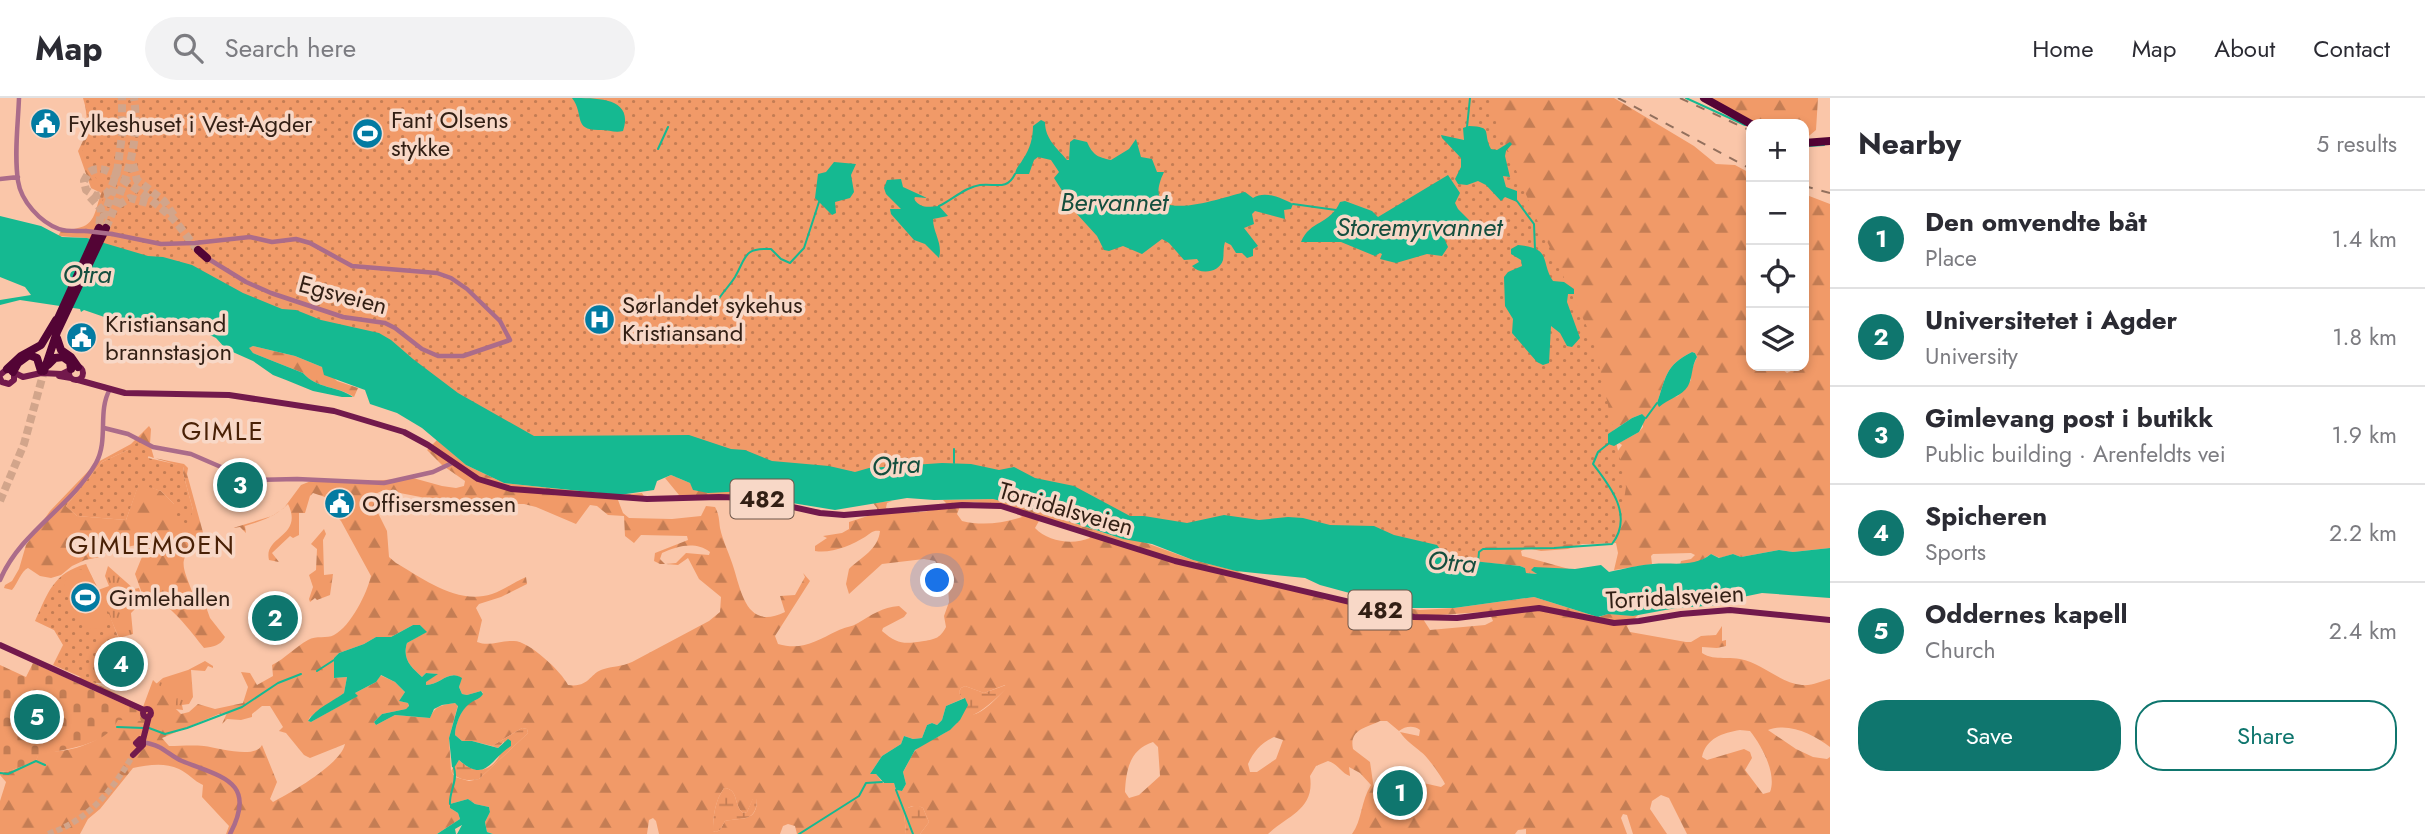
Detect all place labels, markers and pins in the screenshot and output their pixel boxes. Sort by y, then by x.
place label: Fant Olsens stykke [391,102,508,165]
place label: Fylkeshuset i Vest-Agder [68,106,313,141]
public building icon: Fylkeshuset i Vest-Agder [28,107,62,141]
sports icon: Fant Olsens stykke [351,117,385,151]
place label: Sørlandet sykehus Kristiansand [622,287,803,350]
hospital icon: Sørlandet sykehus Kristiansand [582,302,616,336]
place label: Kristiansand brannstasjon [105,306,232,369]
public building icon: Kristiansand brannstasjon [65,321,99,355]
pin: 3 [217,459,263,511]
place label: Offisersmessen [362,486,516,521]
public building icon: Offisersmessen [322,487,356,521]
place label: Gimlehallen [109,580,231,615]
sports icon: Gimlehallen [69,581,103,615]
pin: 2 [252,592,298,644]
pin: 4 [98,638,144,690]
pin: 5 [14,691,60,743]
pin: 1 [1377,767,1423,819]

